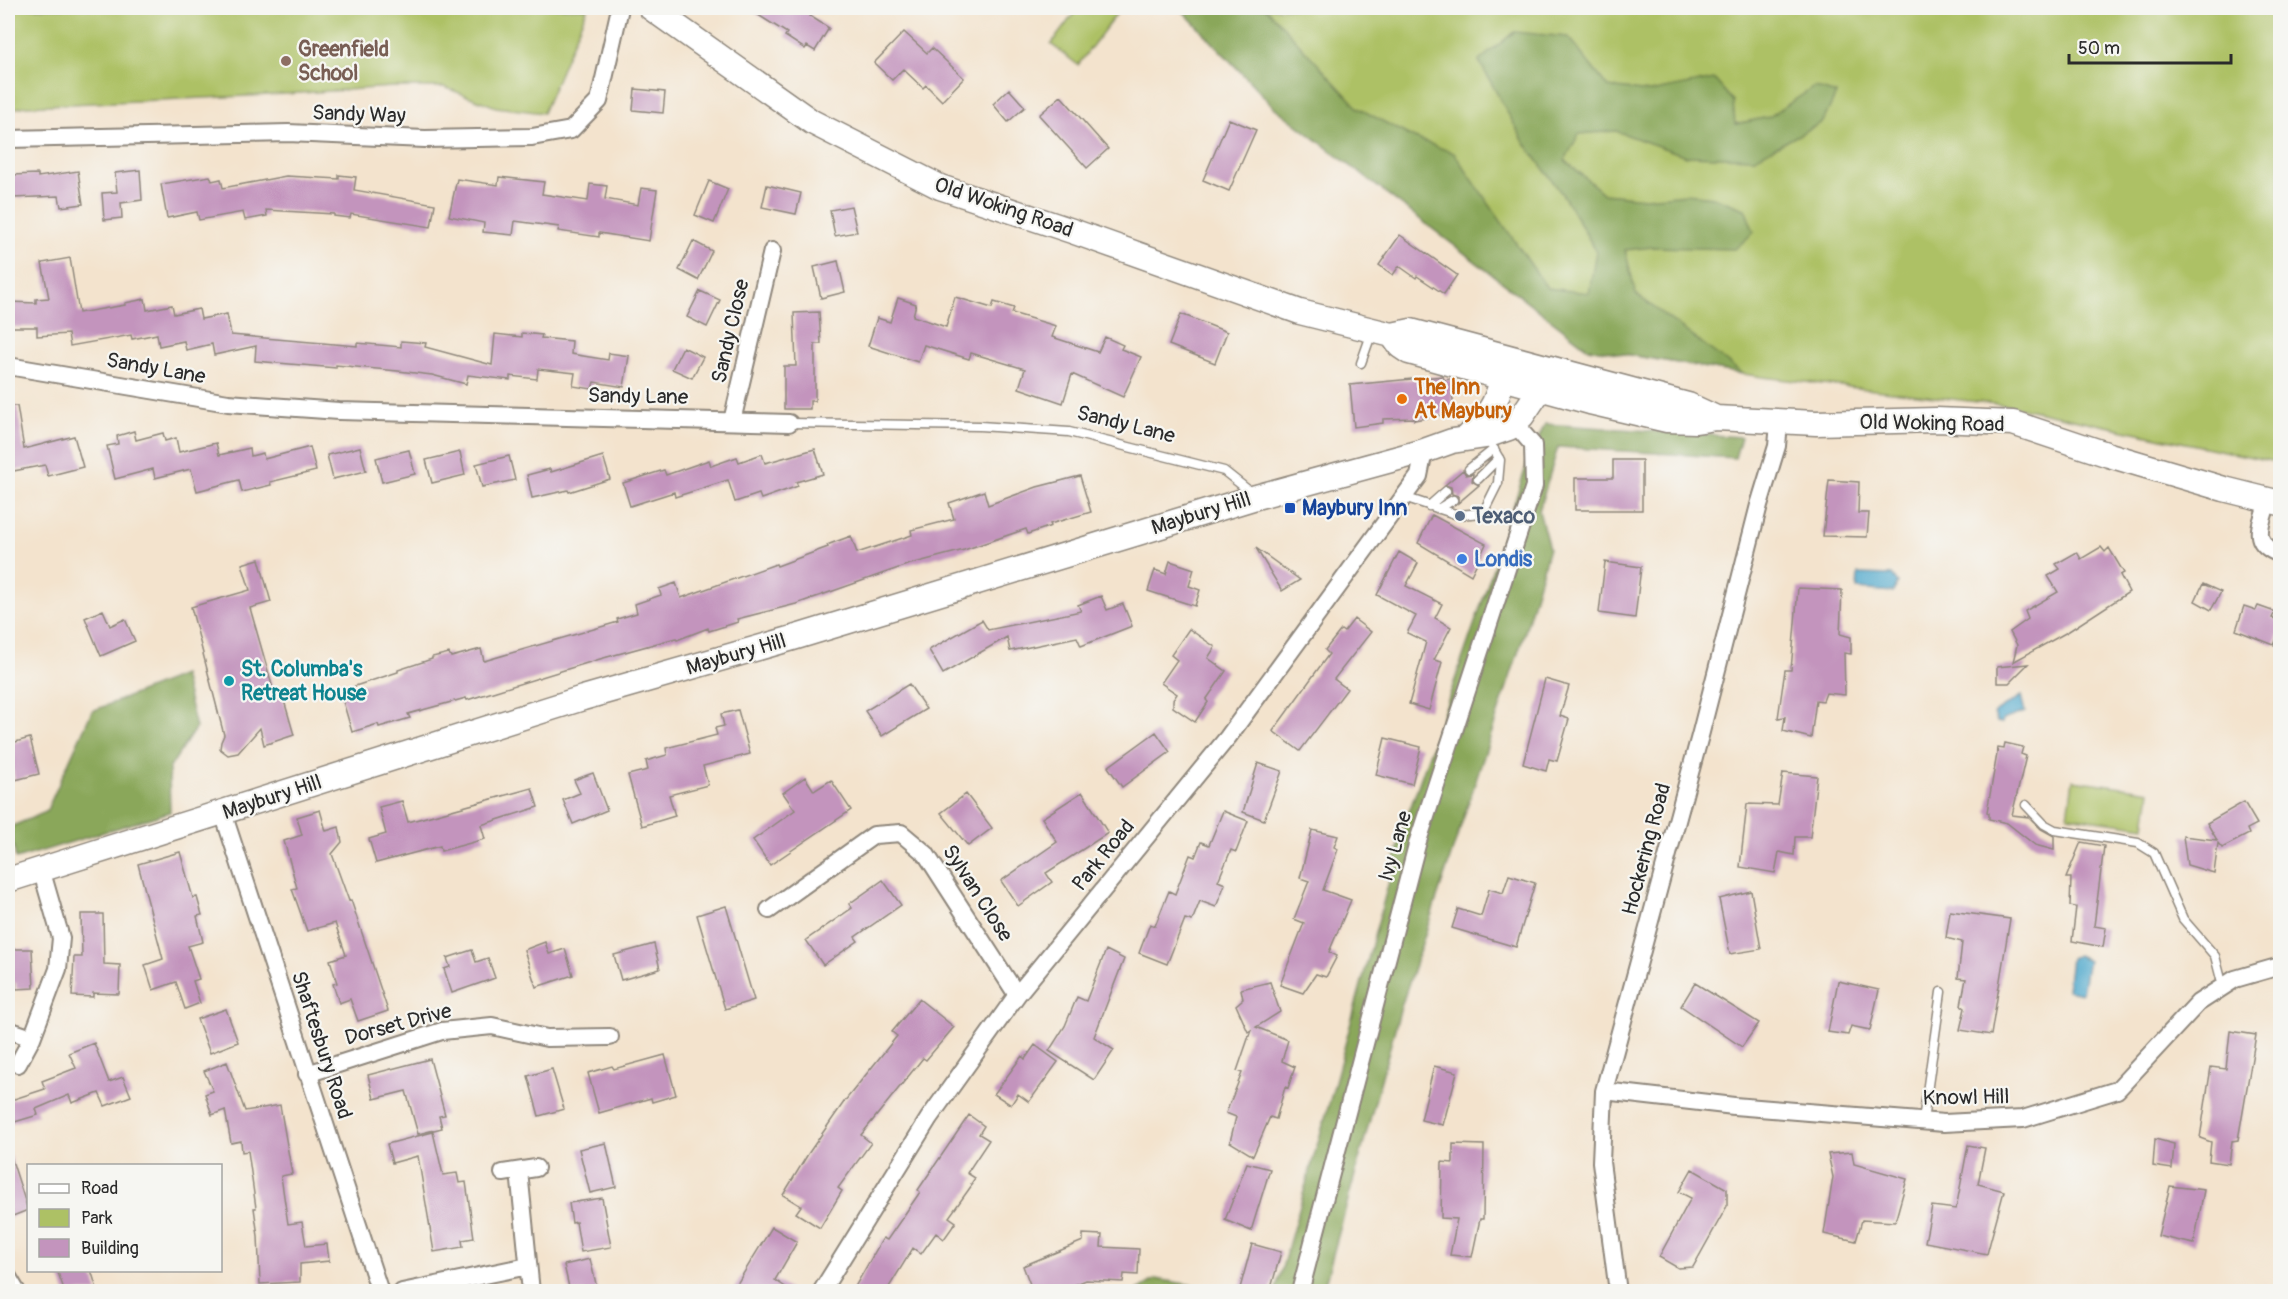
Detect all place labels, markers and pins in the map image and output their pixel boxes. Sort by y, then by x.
place label: Greenfield School [298,36,389,87]
marker: Greenfield School [279,54,293,68]
place label: The Inn At Maybury [1413,374,1512,425]
marker: The Inn At Maybury [1395,392,1409,406]
place label: Maybury Inn [1302,495,1408,522]
marker: Maybury Inn [1283,501,1297,515]
place label: Texaco [1471,503,1536,530]
marker: Texaco [1453,509,1467,523]
place label: Londis [1474,546,1533,573]
marker: Londis [1455,552,1469,566]
place label: St. Columba's Retreat House [241,656,367,707]
marker: St. Columba's Retreat House [222,674,236,688]

